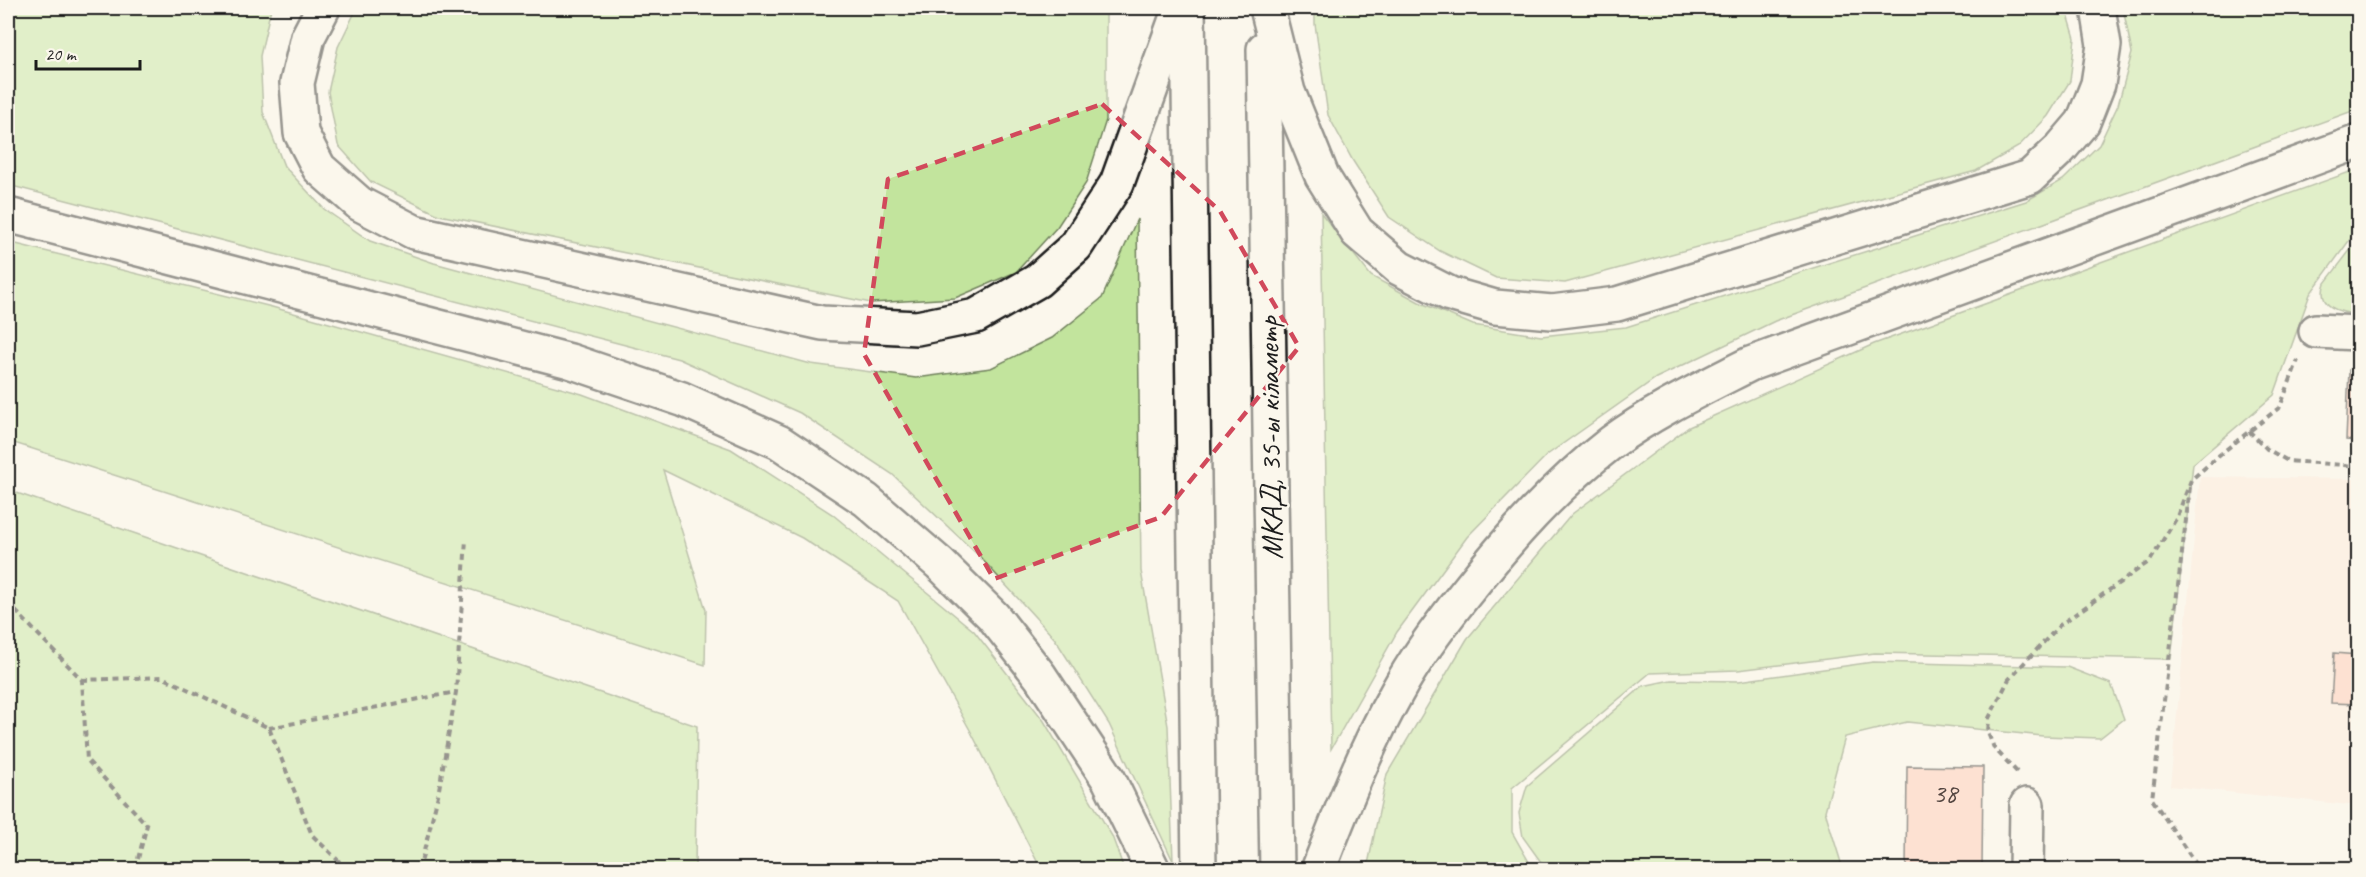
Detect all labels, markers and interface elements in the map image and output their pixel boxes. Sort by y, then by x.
scale bar [36,33,140,71]
text: 20 m [45,43,78,65]
street label: МКАД, 35-ы кіламетр [1249,315,1291,560]
house number: 38 [1933,776,1960,810]

